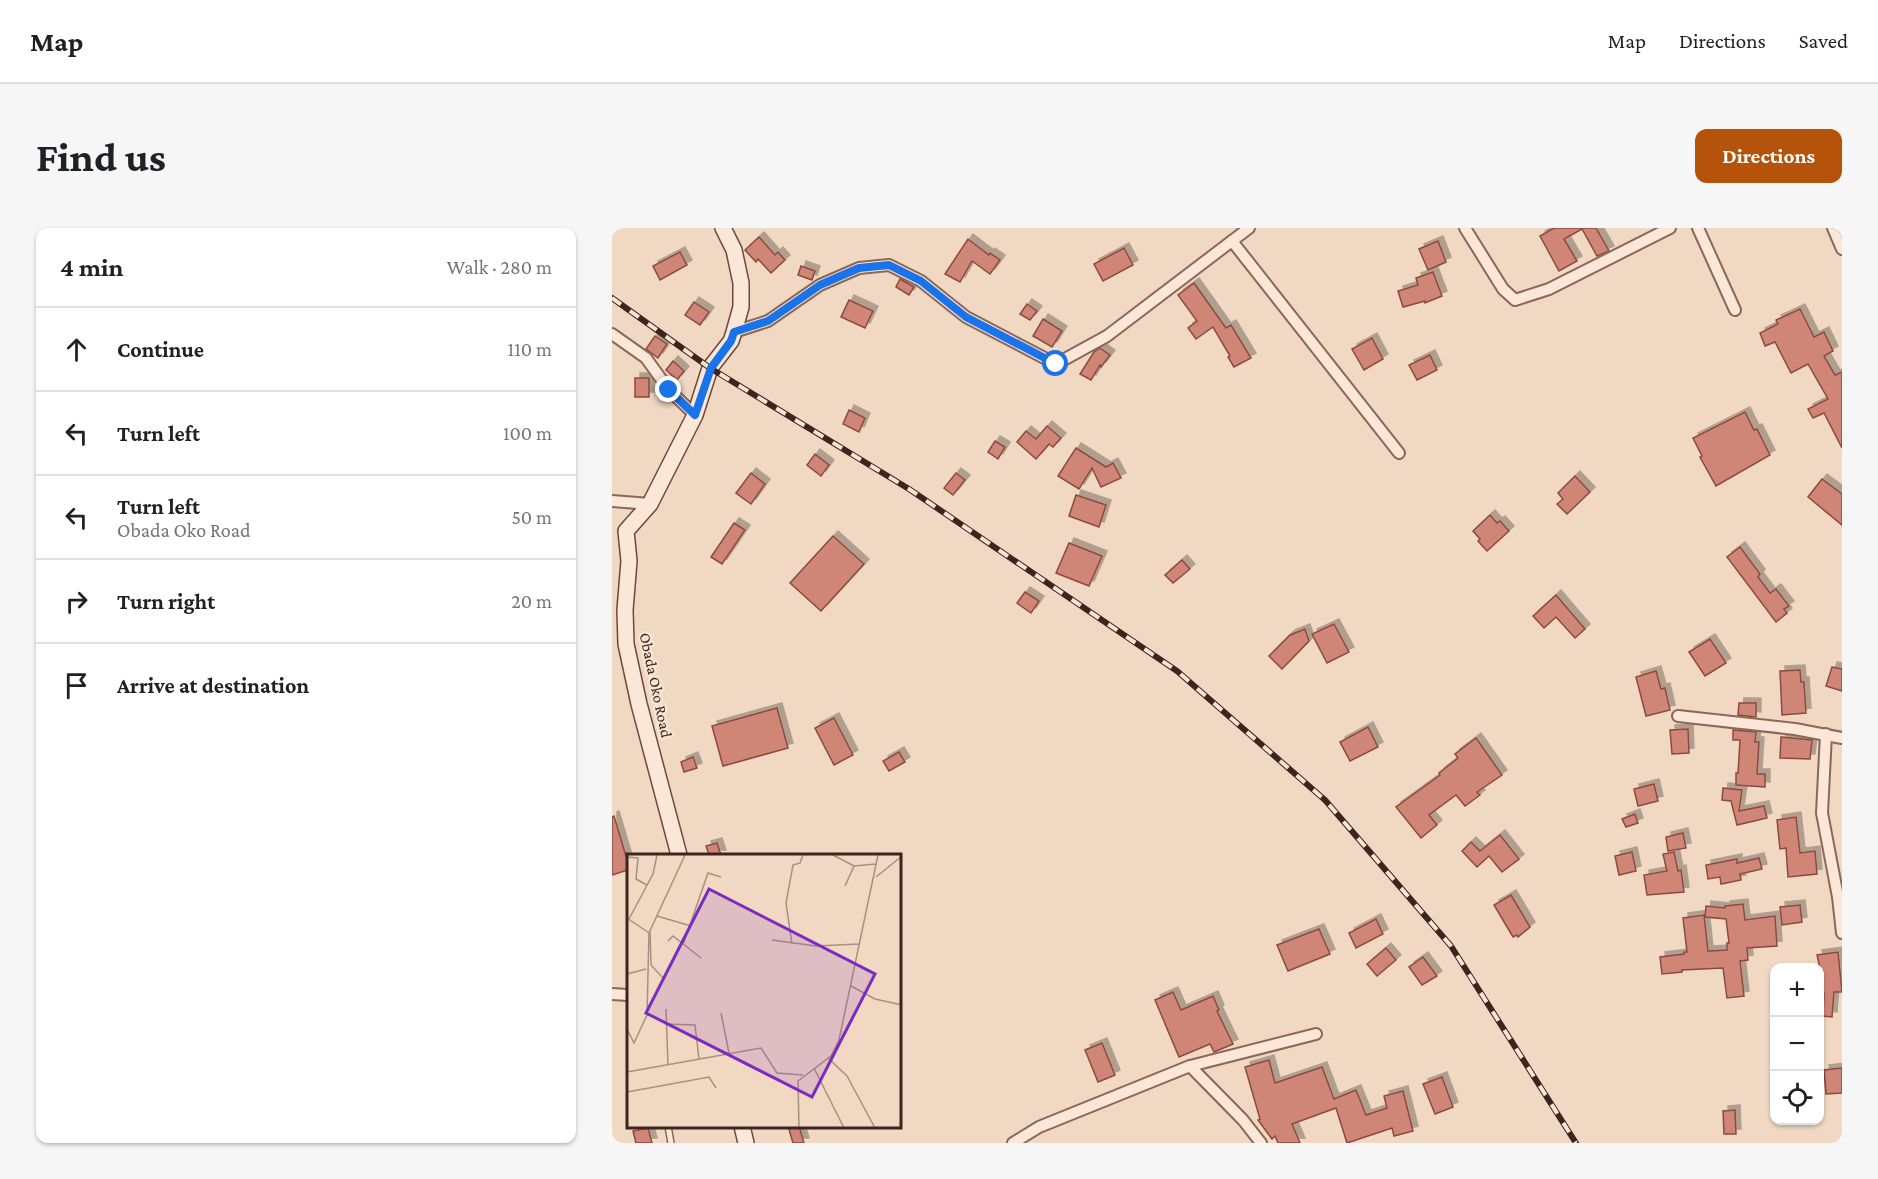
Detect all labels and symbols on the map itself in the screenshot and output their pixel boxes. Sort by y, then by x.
route start [1042,350,1068,376]
route end [655,376,681,402]
street label: Obada Oko Road [637,631,676,740]
inset map [627,854,902,1128]

